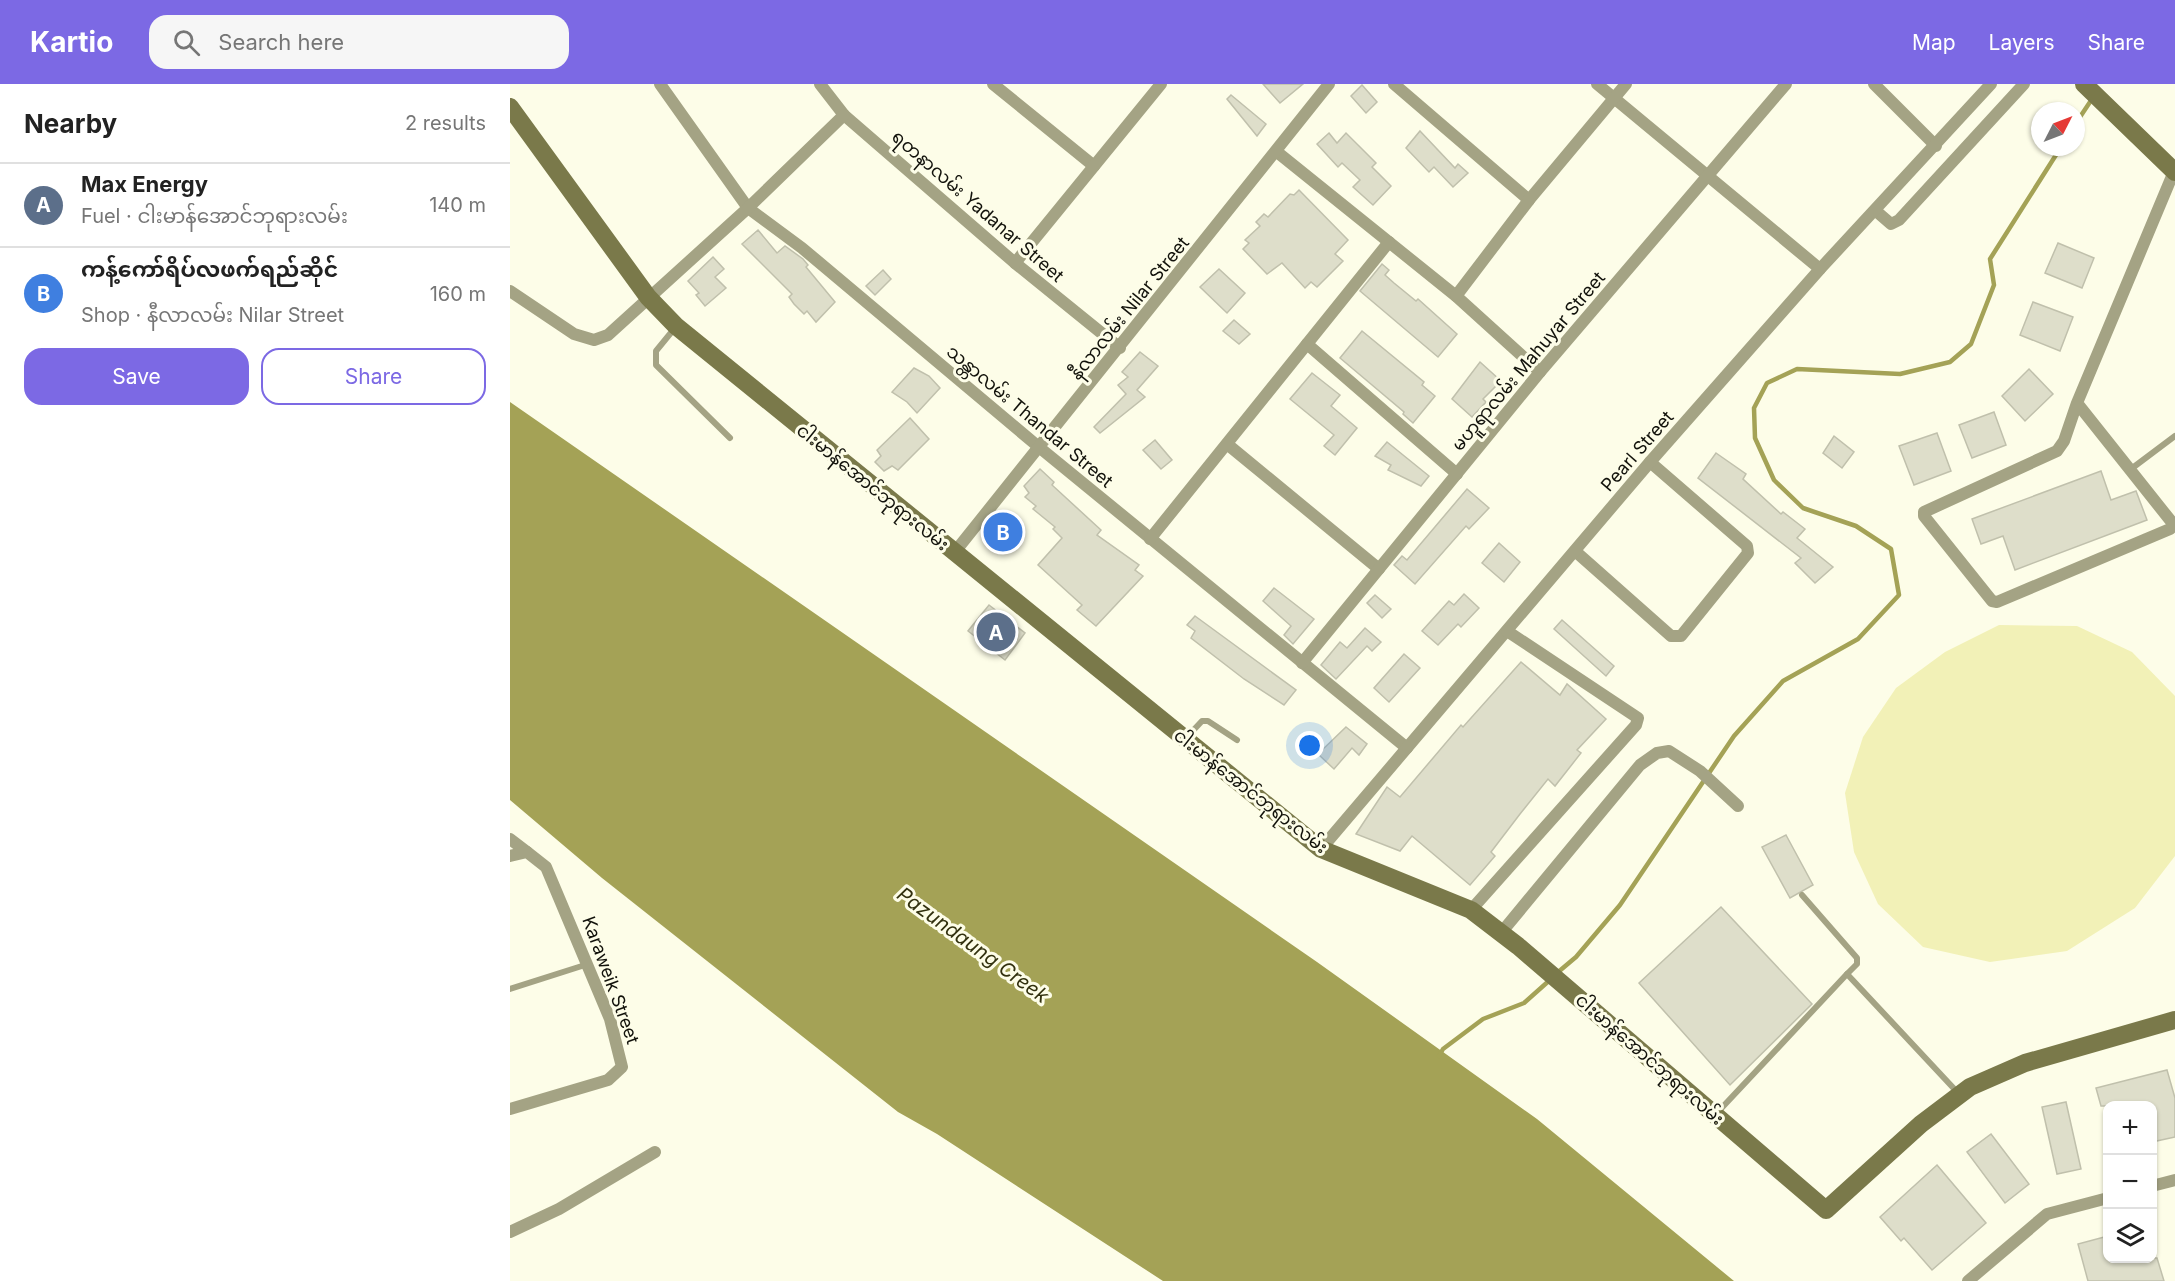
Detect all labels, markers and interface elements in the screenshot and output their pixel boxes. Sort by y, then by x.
search box [149,15,569,69]
text: Kartio [30,25,113,59]
icon: search [170,26,203,59]
text: Search here [218,29,344,55]
text: Map [1912,30,1956,55]
text: Layers [1989,30,2055,55]
text: Share [2088,30,2145,55]
north arrow [2031,102,2085,156]
text: Nearby [24,108,117,139]
text: 2 results [405,111,486,135]
street label: ရတနာလမ်း Yadanar Street [885,124,1069,290]
text: Max Energy [81,171,208,197]
text: A [36,193,51,217]
text: 140 m [429,193,486,217]
text: Fuel · ငါးမာန်အောင်ဘုရားလမ်း [81,204,348,228]
street label: နီလာလမ်း Nilar Street [1063,230,1197,387]
text: ကန့်ကော်ရိပ်လဖက်ရည်ဆိုင် [81,256,338,282]
street label: မဟူရာလမ်း Mahuyar Street [1445,266,1613,458]
text: B [37,282,50,306]
text: 160 m [430,282,486,306]
text: Shop · နီလာလမ်း Nilar Street [81,303,344,327]
street label: သန္တာလမ်း Thandar Street [939,339,1119,496]
button: Save [24,348,249,405]
button: Share [261,348,486,405]
street label: Pearl Street [1596,407,1678,495]
street label: ငါးမာန်အောင်ဘုရားလမ်း [790,418,954,559]
pin: B [984,510,1022,554]
pin: A [976,610,1016,654]
street label: ငါးမာန်အောင်ဘုရားလမ်း [1167,723,1333,861]
your location [1295,731,1324,760]
water label: Pazundaung Creek [893,882,1054,1009]
street label: Karaweik Street [578,913,644,1047]
street label: ငါးမာန်အောင်ဘုရားလမ်း [1568,987,1730,1133]
map controls [2103,1101,2157,1263]
button: + [2103,1101,2157,1155]
button: − [2103,1155,2157,1209]
button: layers [2103,1209,2157,1263]

